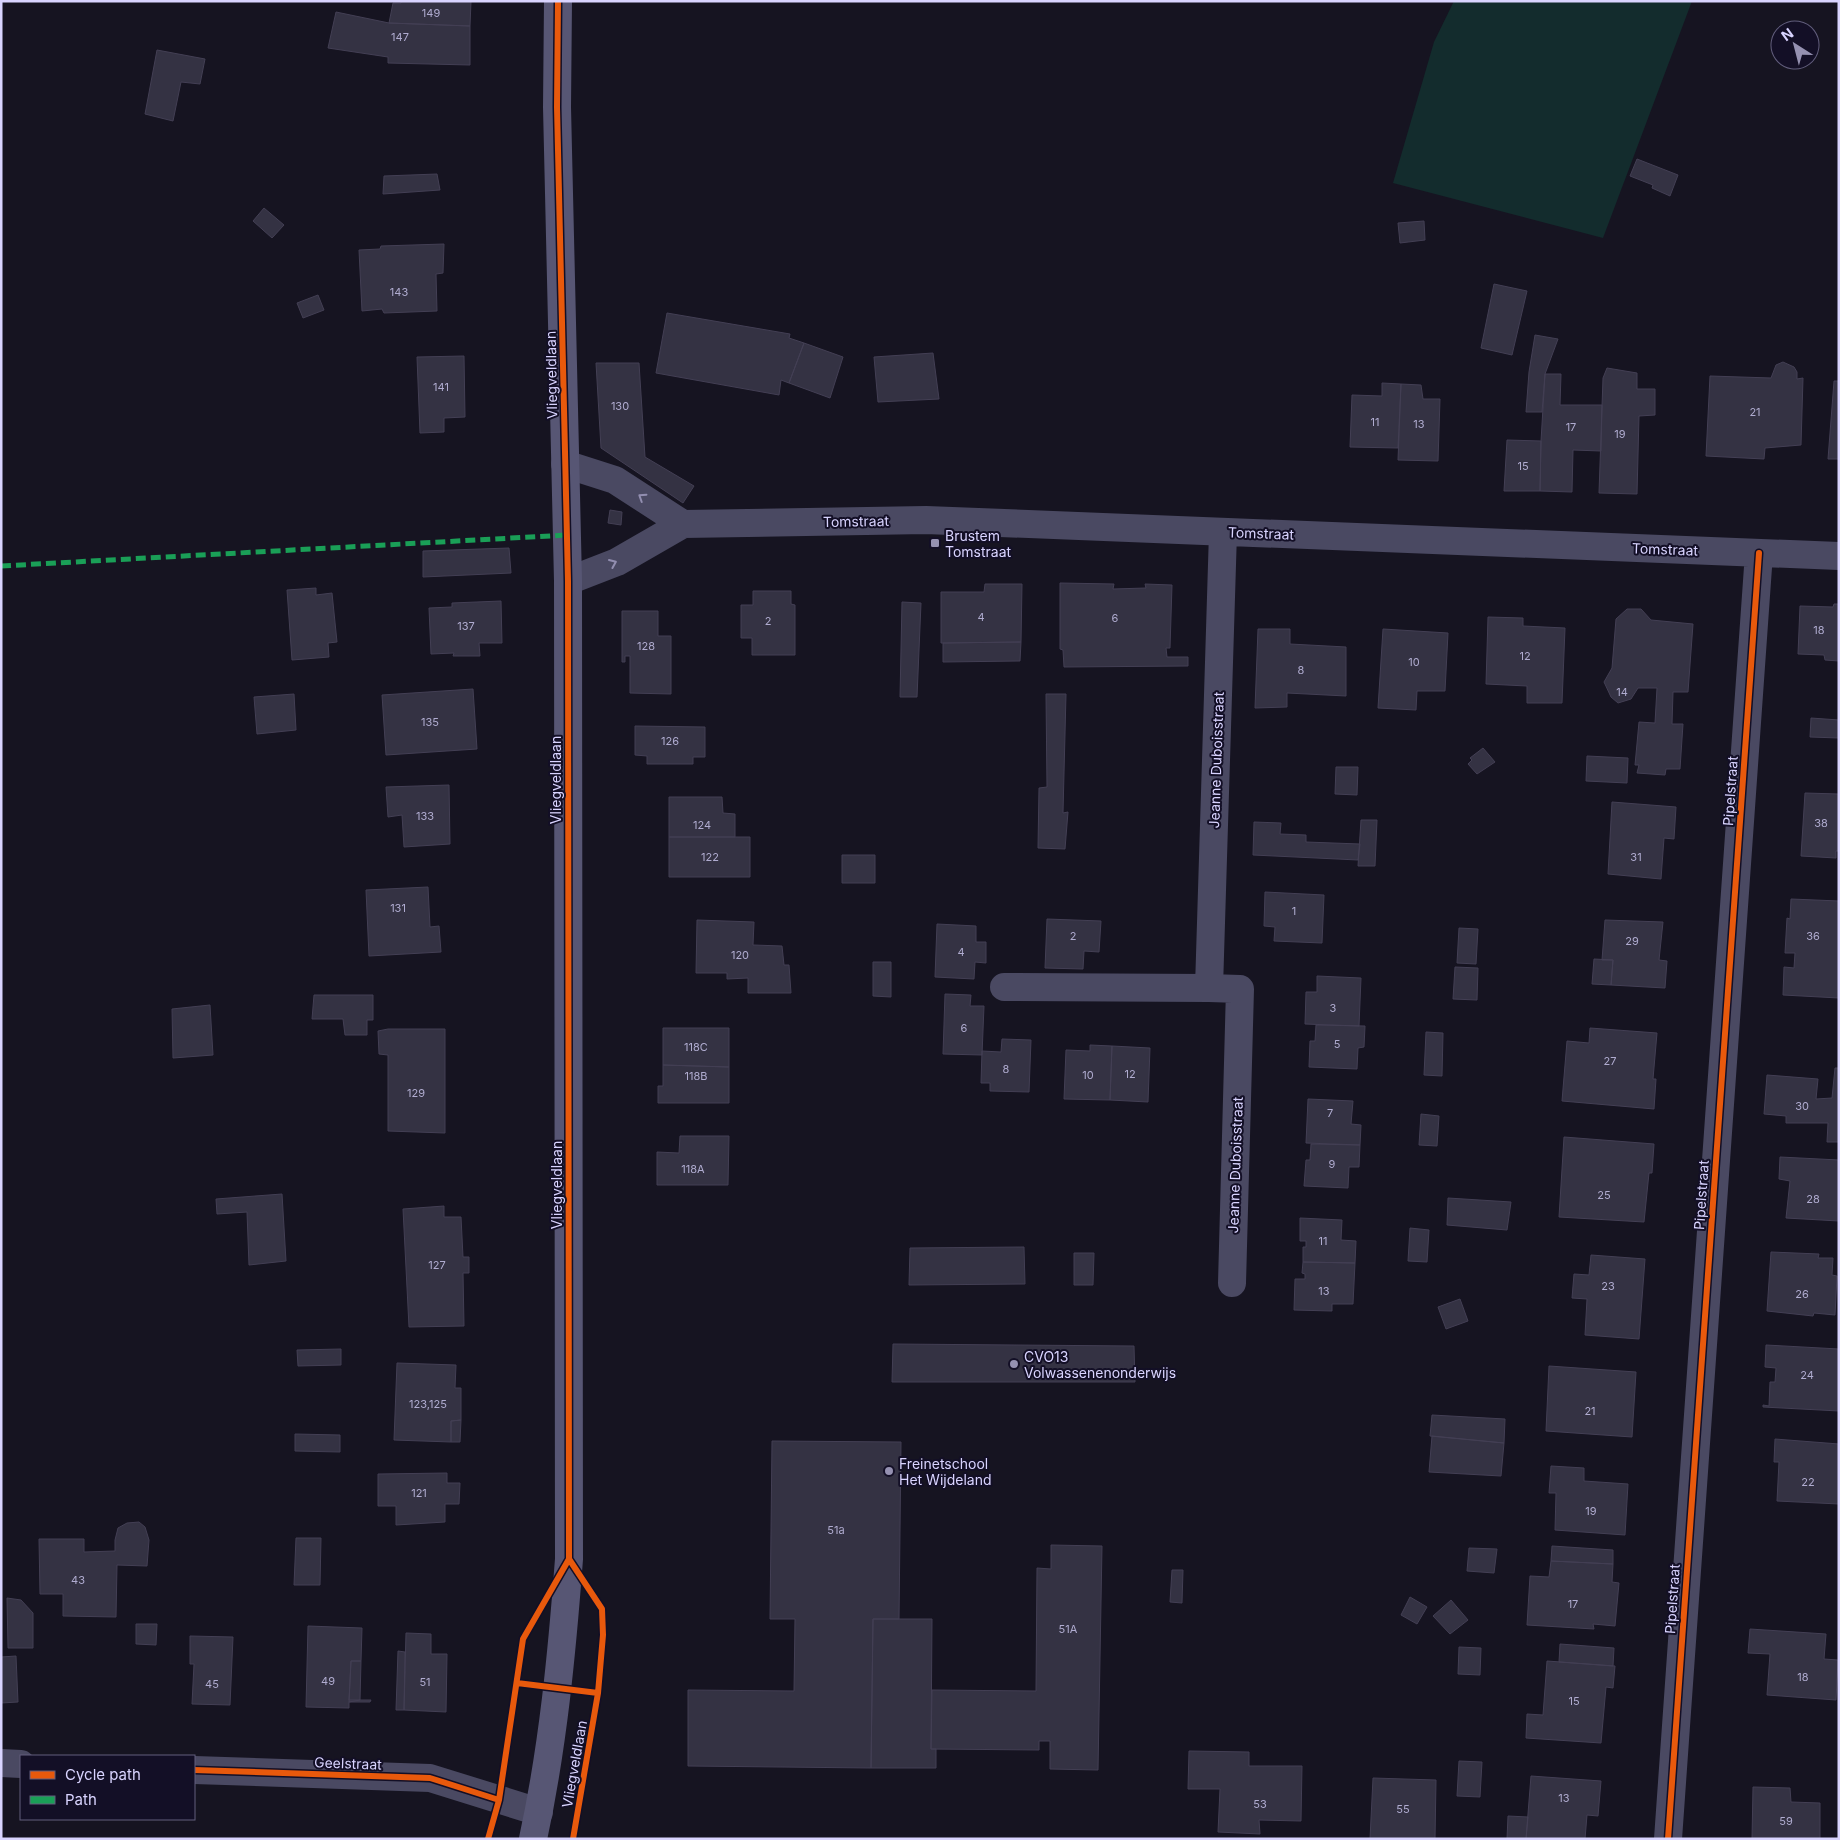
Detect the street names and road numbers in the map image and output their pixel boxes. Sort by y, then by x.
street label: Vliegveldlaan [542,331,560,419]
street label: Tomstraat [823,512,890,530]
street label: Tomstraat [1228,523,1295,543]
street label: Tomstraat [1632,539,1699,559]
street label: Jeanne Duboisstraat [1205,691,1227,828]
street label: Vliegveldlaan [547,736,564,824]
street label: Pipelstraat [1719,755,1741,827]
street label: Jeanne Duboisstraat [1224,1096,1246,1233]
street label: Vliegveldlaan [548,1141,565,1229]
street label: Pipelstraat [1690,1159,1712,1231]
street label: Pipelstraat [1661,1563,1683,1635]
street label: Vliegveldlaan [558,1719,590,1809]
street label: Geelstraat [314,1753,383,1773]

